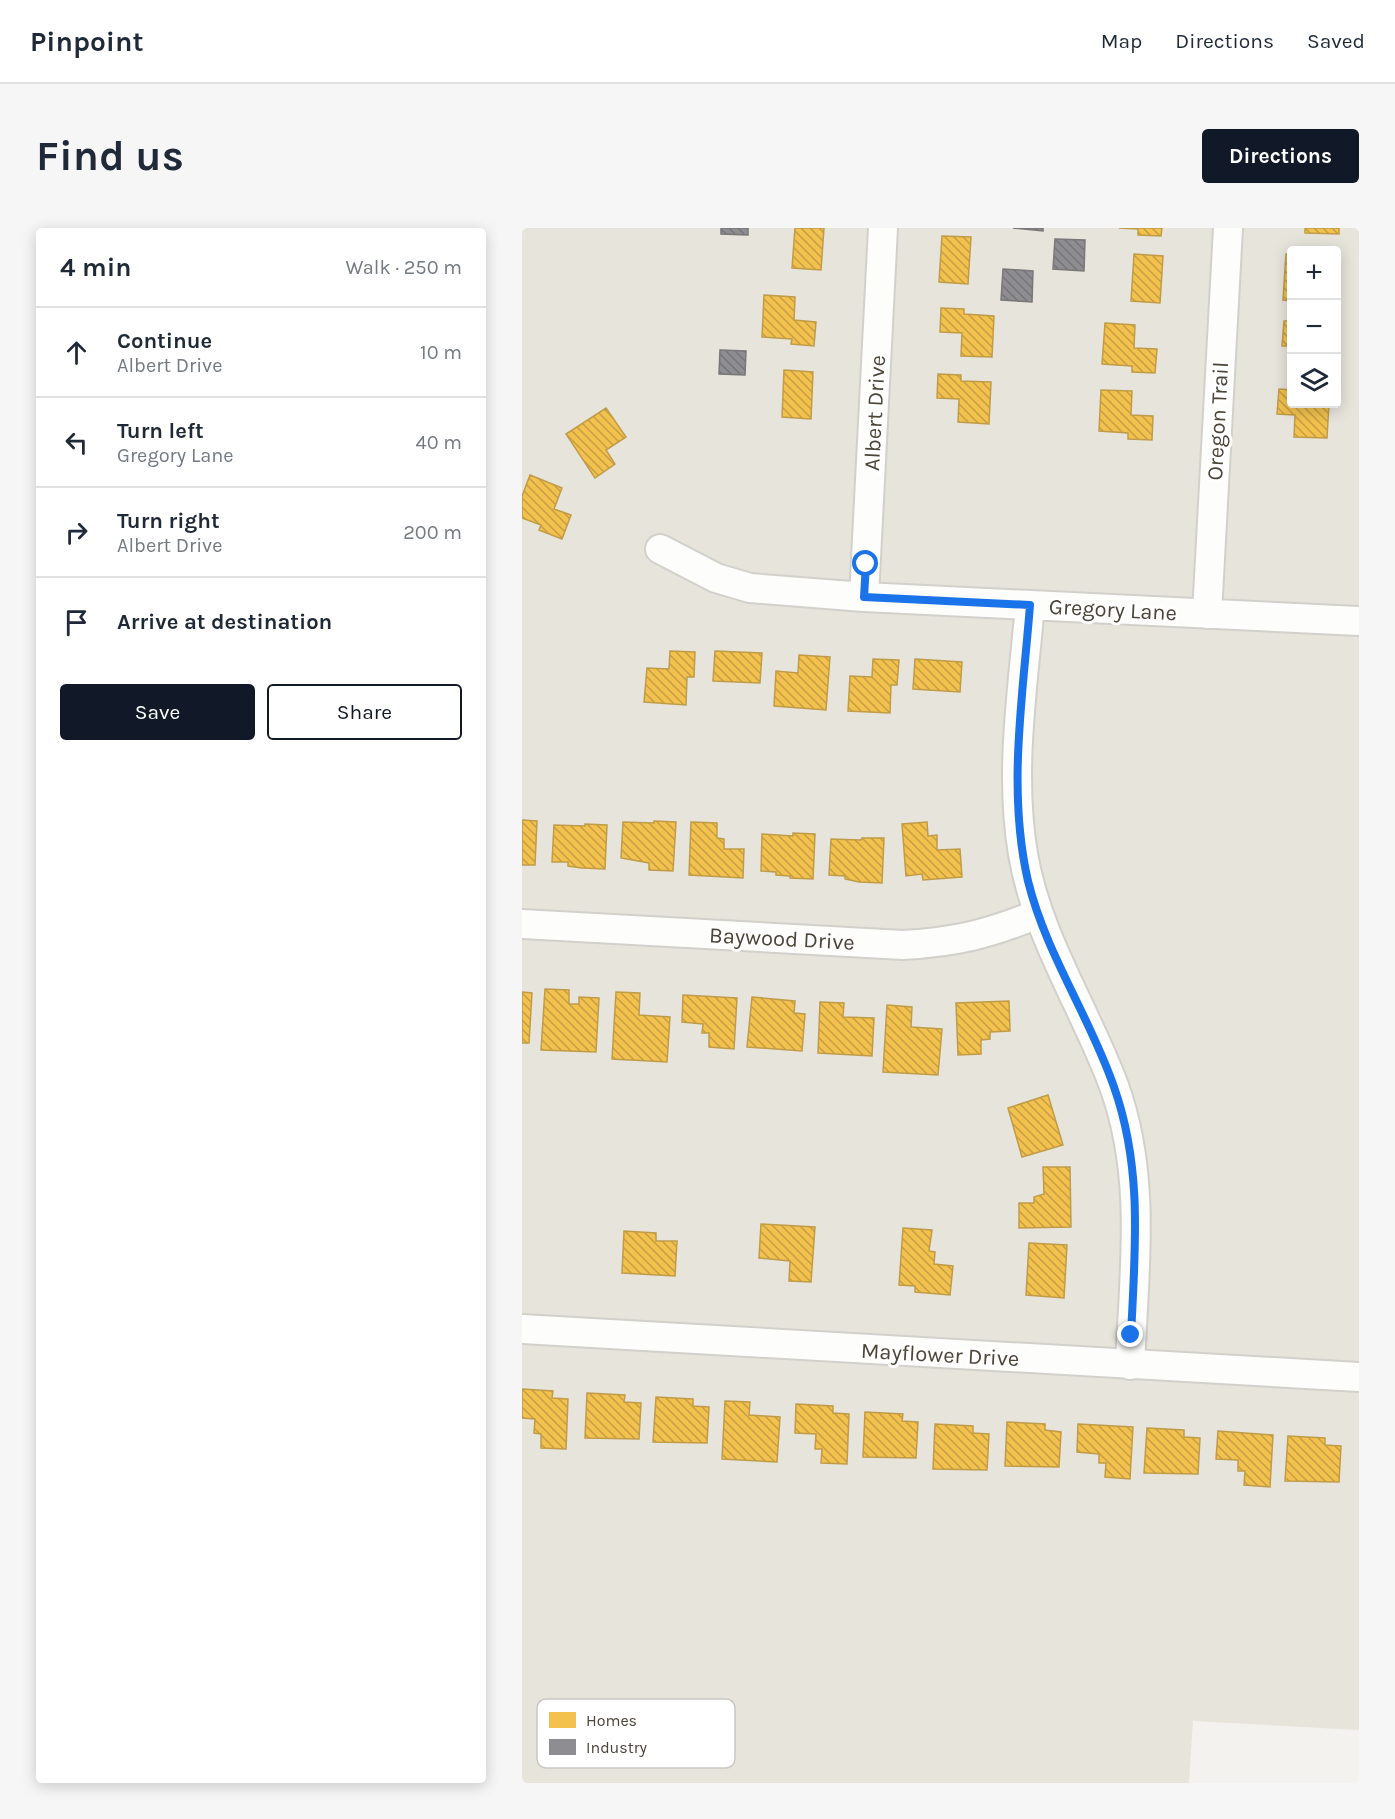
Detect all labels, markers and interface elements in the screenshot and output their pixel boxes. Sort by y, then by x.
text: Pinpoint [30,25,143,58]
text: Map [1101,29,1142,53]
text: Directions [1175,29,1274,53]
text: Saved [1307,29,1365,53]
button: Directions [1202,129,1359,183]
text: Find us [36,131,184,181]
map controls [1287,246,1341,408]
button: + [1287,246,1341,300]
text: 4 min [60,252,131,283]
text: Walk · 250 m [346,256,462,279]
button: − [1287,300,1341,354]
text: Continue [117,328,212,354]
icon: ahead [60,336,93,369]
text: 10 m [420,341,462,364]
text: Albert Drive [117,354,222,377]
street label: Albert Drive [859,354,891,472]
button: layers [1287,354,1341,408]
street label: Oregon Trail [1202,361,1234,481]
text: Turn left [117,418,204,444]
icon: left [60,426,93,459]
text: 40 m [416,431,462,454]
text: Gregory Lane [117,444,234,467]
text: Turn right [117,508,220,534]
icon: right [60,516,93,549]
text: 200 m [403,521,462,544]
text: Albert Drive [117,534,222,557]
route start [852,550,878,576]
street label: Gregory Lane [1048,594,1178,626]
icon: arrive [60,606,93,639]
text: Arrive at destination [117,609,332,635]
button: Save [60,684,255,740]
button: Share [267,684,462,740]
street label: Baywood Drive [709,922,855,956]
route end [1117,1321,1143,1347]
street label: Mayflower Drive [860,1338,1020,1372]
legend [537,1699,735,1768]
text: Homes [586,1711,637,1730]
text: Industry [586,1738,648,1757]

